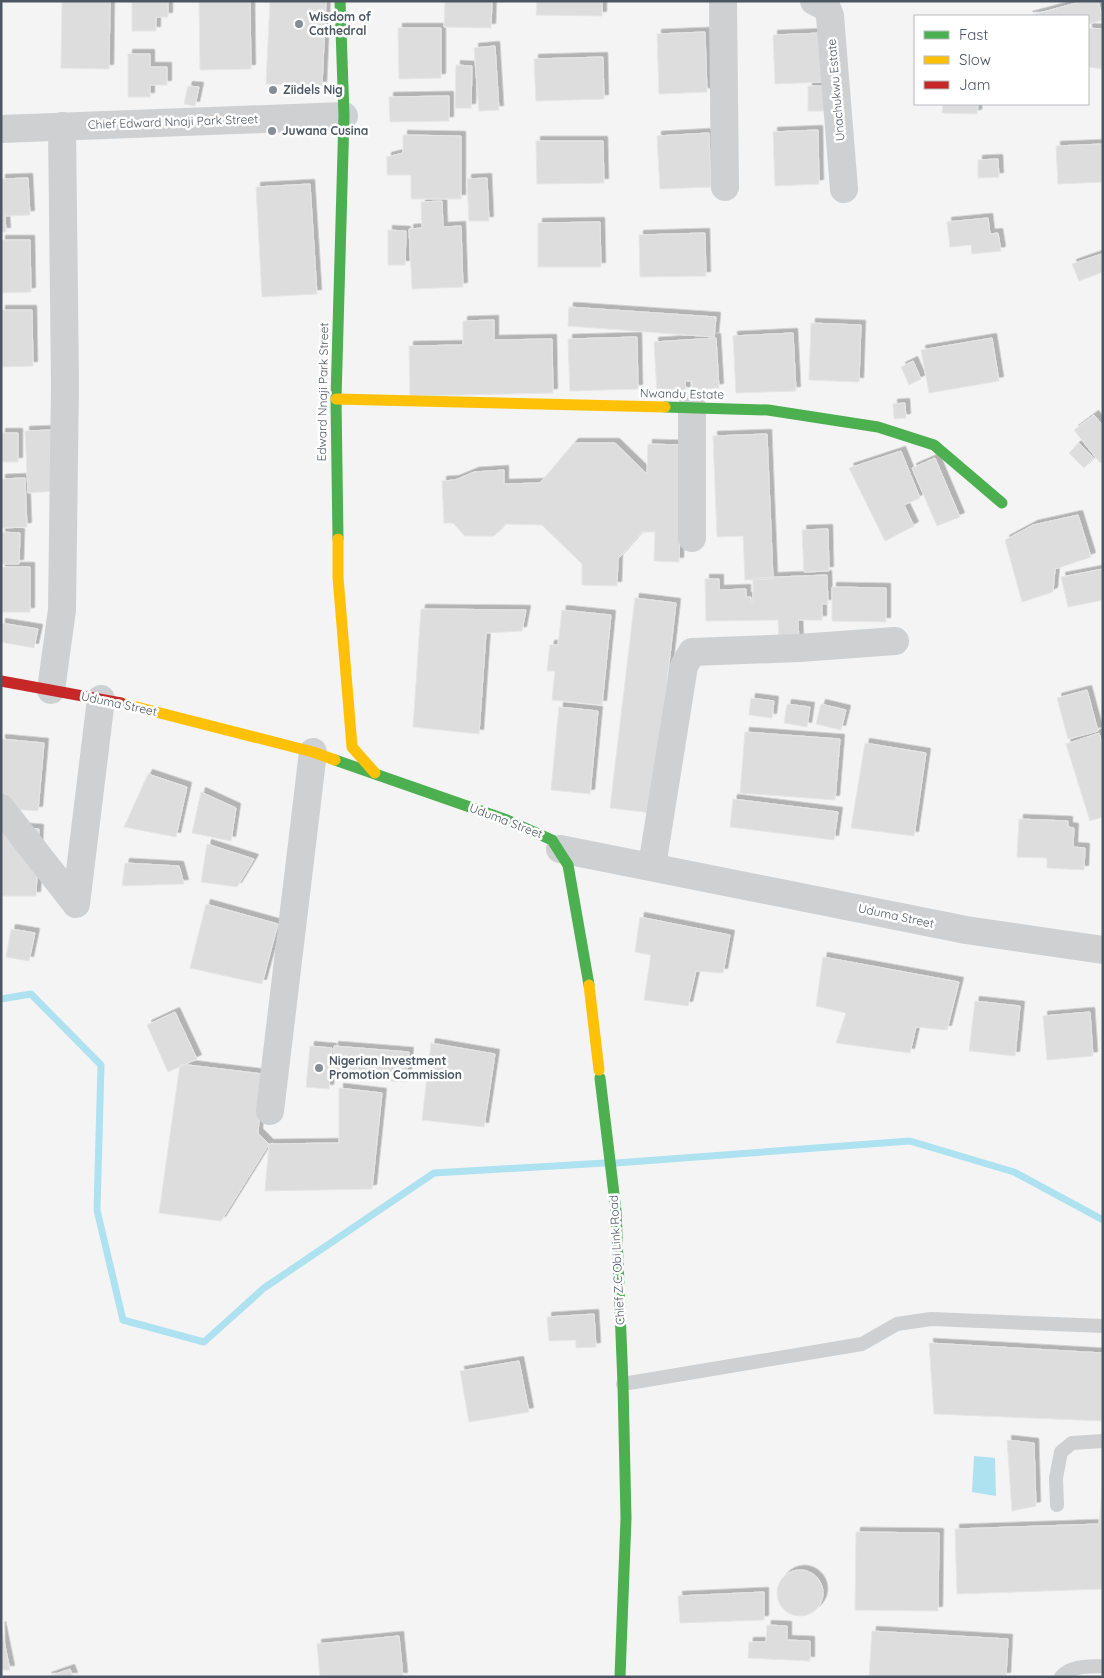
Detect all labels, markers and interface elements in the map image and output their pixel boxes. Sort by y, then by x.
place label: Wisdom of Cathedral [309,9,372,38]
legend [914,15,1089,105]
marker: Wisdom of Cathedral [293,18,305,30]
text: Fast [959,25,988,44]
street label: Unachukwu Estate [824,38,847,142]
text: Slow [959,50,991,69]
text: Jam [959,75,990,94]
place label: Ziidels Nig [283,82,343,97]
marker: Ziidels Nig [267,84,279,96]
street label: Chief Edward Nnaji Park Street [88,111,258,132]
place label: Juwana Cusina [282,123,368,138]
marker: Juwana Cusina [266,125,278,137]
street label: Edward Nnaji Park Street [314,322,331,462]
street label: Nwandu Estate [640,385,724,402]
street label: Uduma Street [80,688,158,719]
street label: Uduma Street [467,800,545,841]
street label: Uduma Street [857,900,935,931]
place label: Nigerian Investment Promotion Commission [329,1053,462,1082]
marker: Nigerian Investment Promotion Commission [313,1062,325,1074]
street label: Chief Z.C Obi Link Road [606,1195,627,1325]

